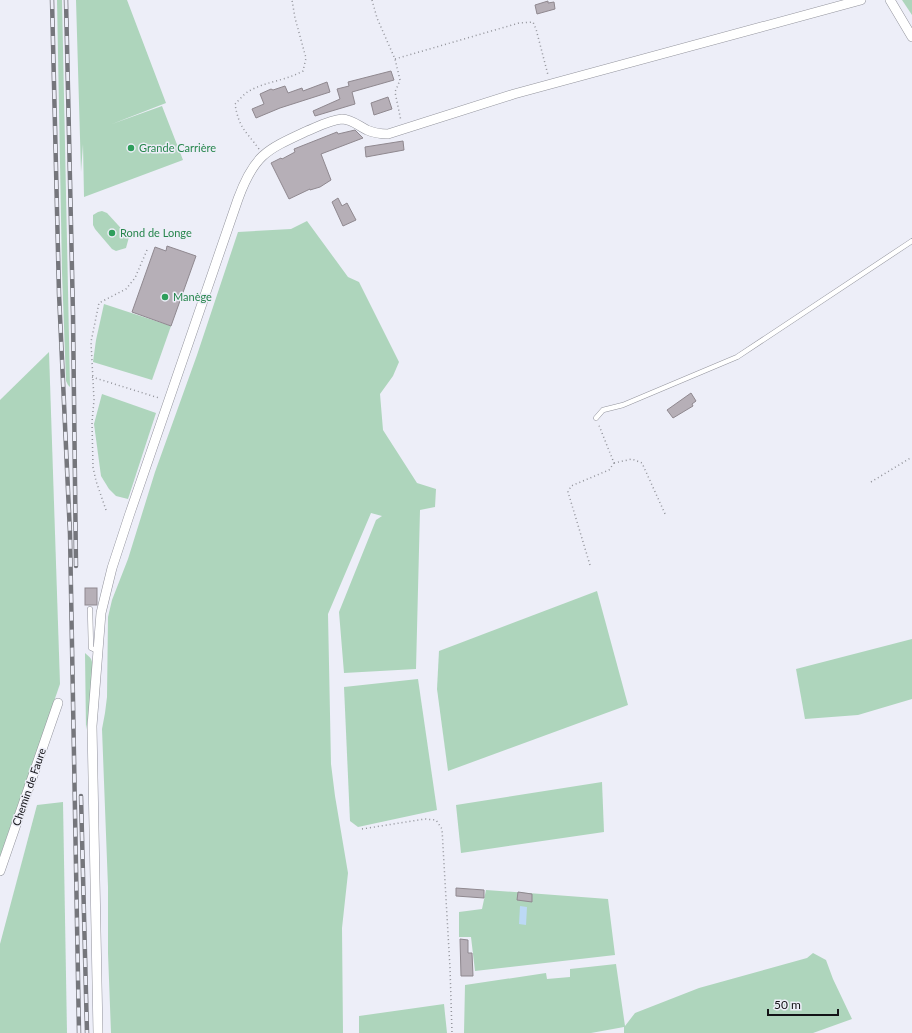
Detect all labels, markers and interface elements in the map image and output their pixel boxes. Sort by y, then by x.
place label: Grande Carrière [139,141,216,154]
marker: Grande Carrière [126,143,136,153]
place label: Rond de Longe [120,226,192,239]
marker: Rond de Longe [107,228,117,238]
place label: Manège [173,290,212,303]
marker: Manège [160,292,170,302]
street label: Chemin de Faure [9,746,48,827]
scale bar [768,991,838,1017]
text: 50 m [774,997,801,1012]

